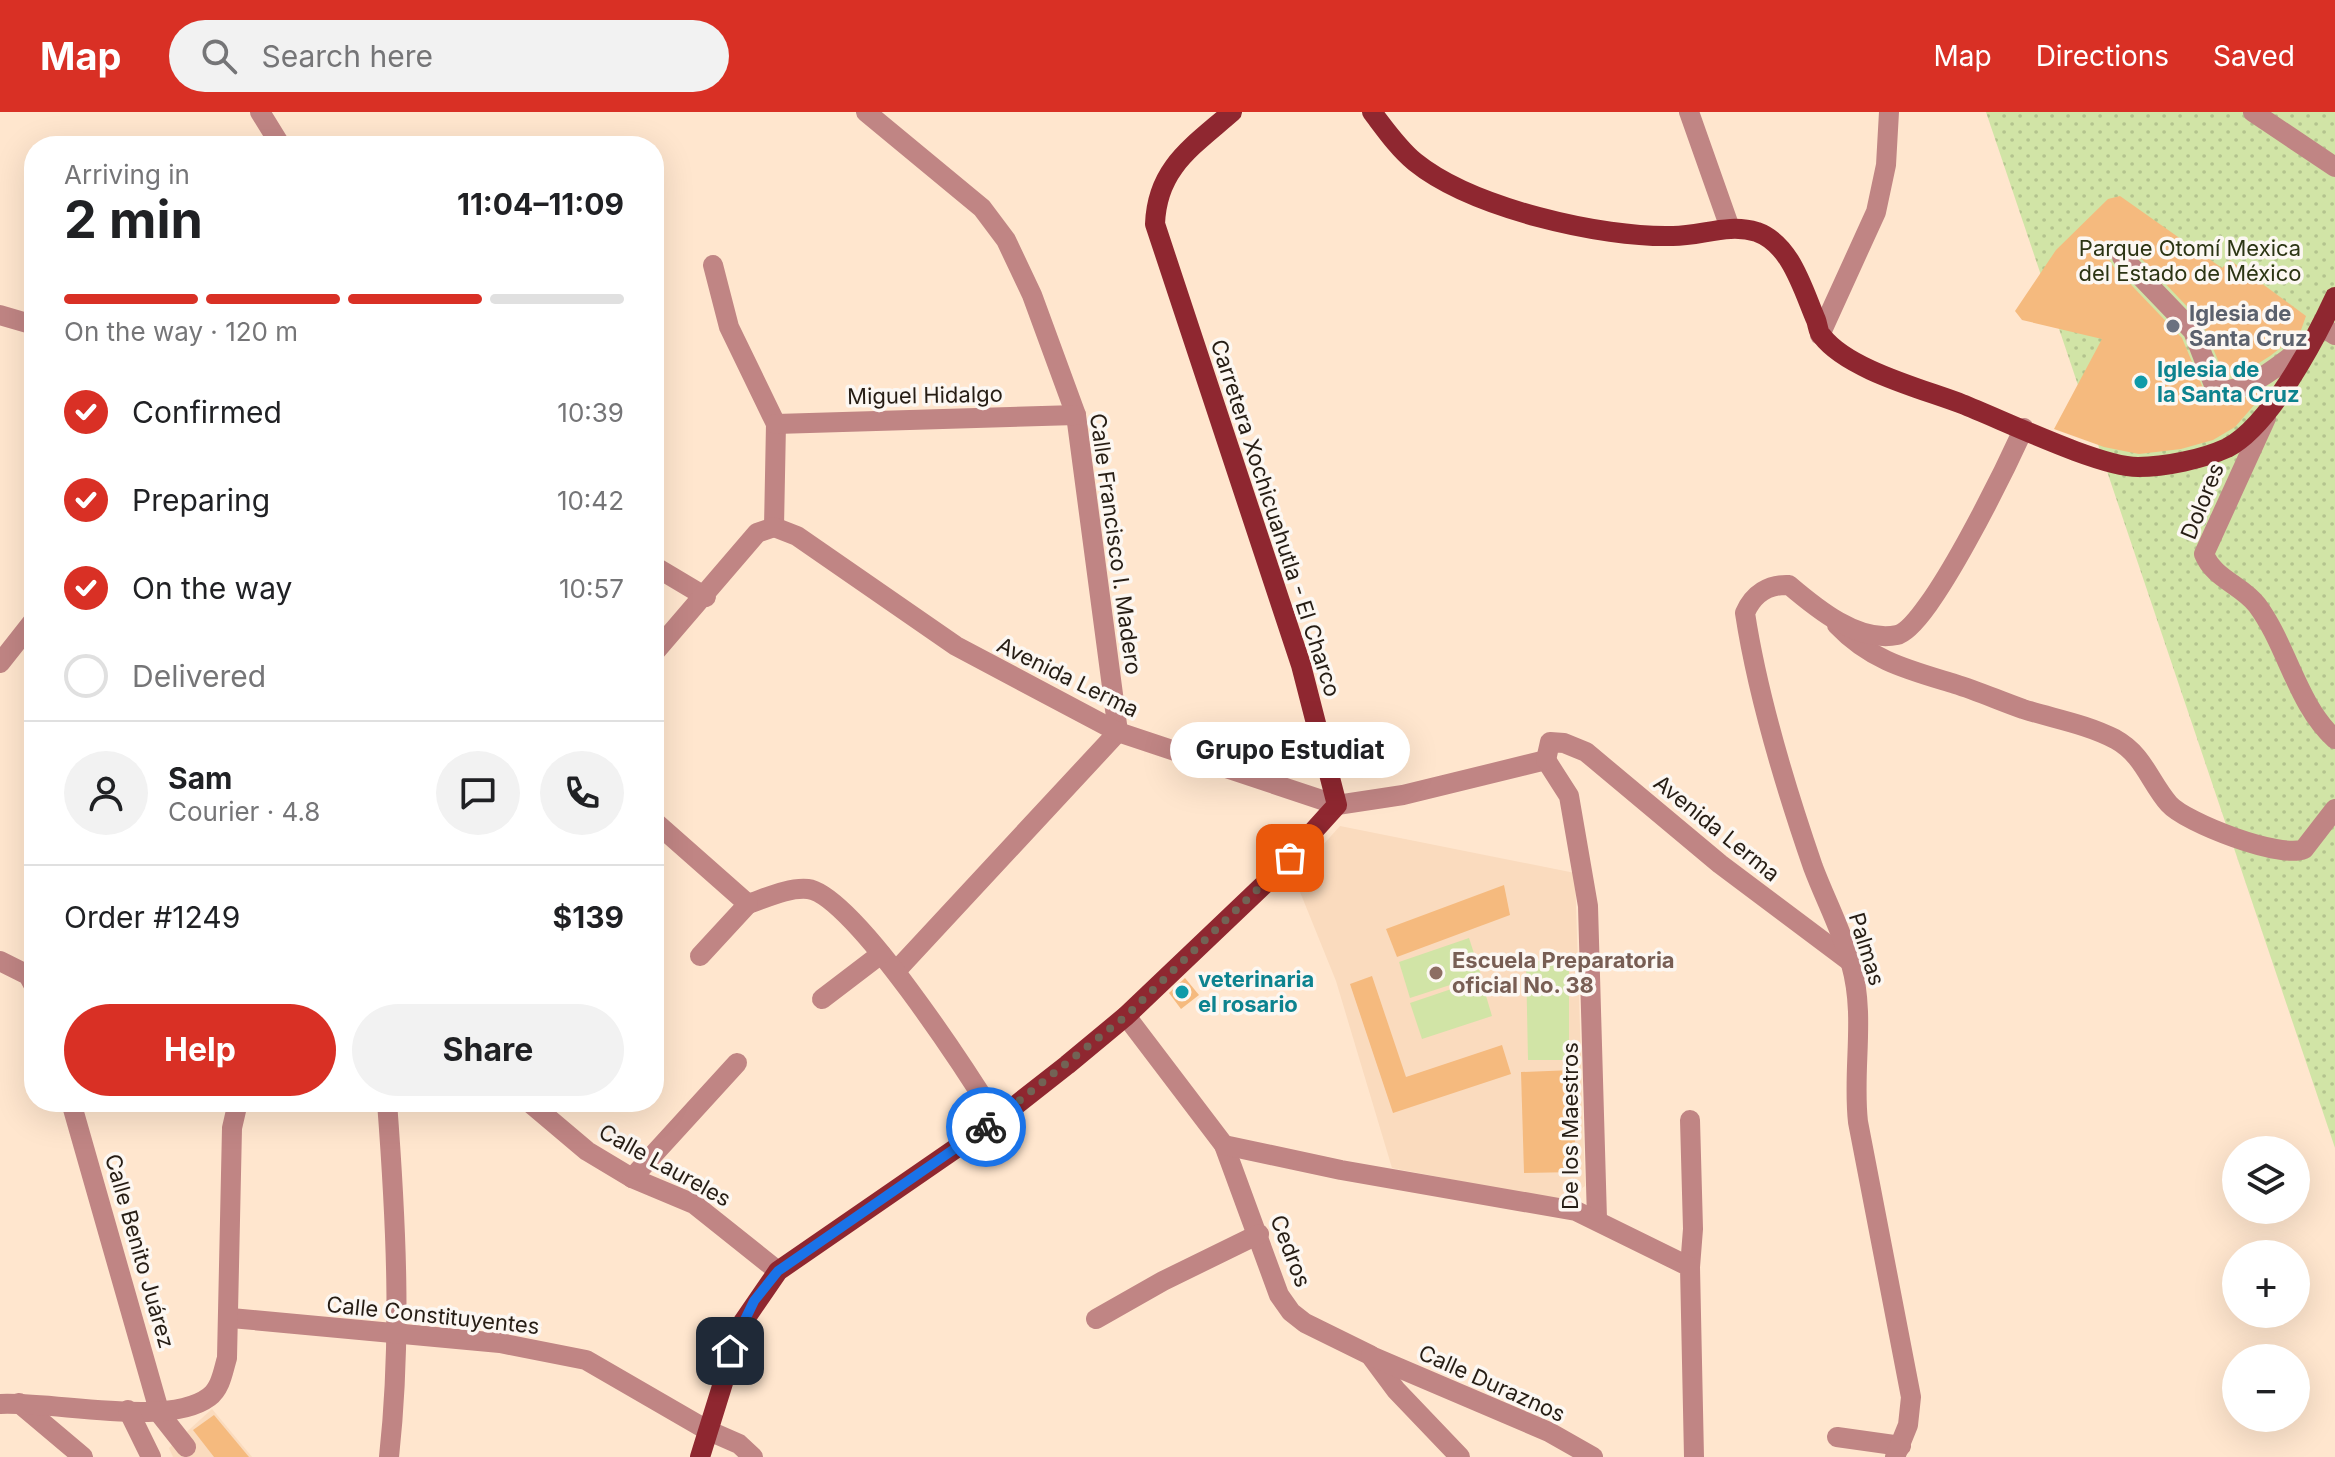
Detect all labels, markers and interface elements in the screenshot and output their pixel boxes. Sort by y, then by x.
search box [169,20,729,92]
text: Map [40,33,121,79]
icon: search [197,34,241,78]
text: Search here [261,38,433,74]
text: Map [1933,39,1992,73]
text: Directions [2036,39,2169,73]
text: Saved [2213,39,2295,73]
text: Arriving in [64,159,190,190]
text: 11:04–11:09 [457,186,624,222]
text: 2 min [64,188,203,251]
park label: Parque Otomí Mexica del Estado de México [2079,235,2301,286]
place label: Iglesia de Santa Cruz [2189,300,2308,351]
text: On the way · 120 m [64,316,298,347]
marker: Iglesia de Santa Cruz [2164,317,2182,335]
street label: Carretera Xochicuahutla - El Charco [1206,336,1346,700]
place label: Iglesia de la Santa Cruz [2157,356,2300,407]
marker: Iglesia de la Santa Cruz [2132,373,2150,391]
street label: Miguel Hidalgo [847,381,1003,409]
icon: check [64,390,108,434]
text: Confirmed [132,394,282,430]
text: 10:39 [557,397,624,428]
street label: Calle Francisco I. Madero [1085,412,1147,676]
street label: Dolores [2175,459,2229,543]
icon: check [64,478,108,522]
text: Preparing [132,482,270,518]
text: 10:42 [557,485,624,516]
icon: check [64,566,108,610]
text: On the way [132,570,292,606]
text: 10:57 [559,573,624,604]
street label: Avenida Lerma [993,631,1143,723]
text: Delivered [132,658,266,694]
callout: Grupo Estudiat [1170,722,1410,778]
text: Grupo Estudiat [1196,734,1384,765]
button: person [64,751,148,835]
button: chat [436,751,520,835]
button: phone [540,751,624,835]
text: Sam [168,760,232,796]
street label: Avenida Lerma [1649,769,1785,887]
text: Courier · 4.8 [168,796,320,827]
pin [1256,824,1324,892]
icon: bag [1268,836,1312,880]
text: Order #1249 [64,899,240,935]
text: $139 [553,899,624,935]
street label: Palmas [1844,909,1890,989]
place label: Escuela Preparatoria oficial No. 38 [1452,947,1675,998]
marker: Escuela Preparatoria oficial No. 38 [1427,964,1445,982]
place label: veterinaria el rosario [1198,966,1314,1017]
marker: veterinaria el rosario [1173,983,1191,1001]
button: Help [64,1004,336,1096]
button: Share [352,1004,624,1096]
street label: De los Maestros [1557,1042,1583,1210]
courier [946,1087,1026,1167]
icon: bike [964,1105,1008,1149]
street label: Calle Laureles [595,1118,735,1212]
map controls [2222,1136,2310,1432]
button: layers [2222,1136,2310,1224]
street label: Calle Benito Juárez [100,1151,180,1351]
street label: Cedros [1265,1211,1317,1291]
button: + [2222,1240,2310,1328]
street label: Calle Constituyentes [325,1291,541,1339]
pin [696,1317,764,1385]
icon: home [708,1329,752,1373]
street label: Calle Duraznos [1415,1339,1569,1427]
button: − [2222,1344,2310,1432]

